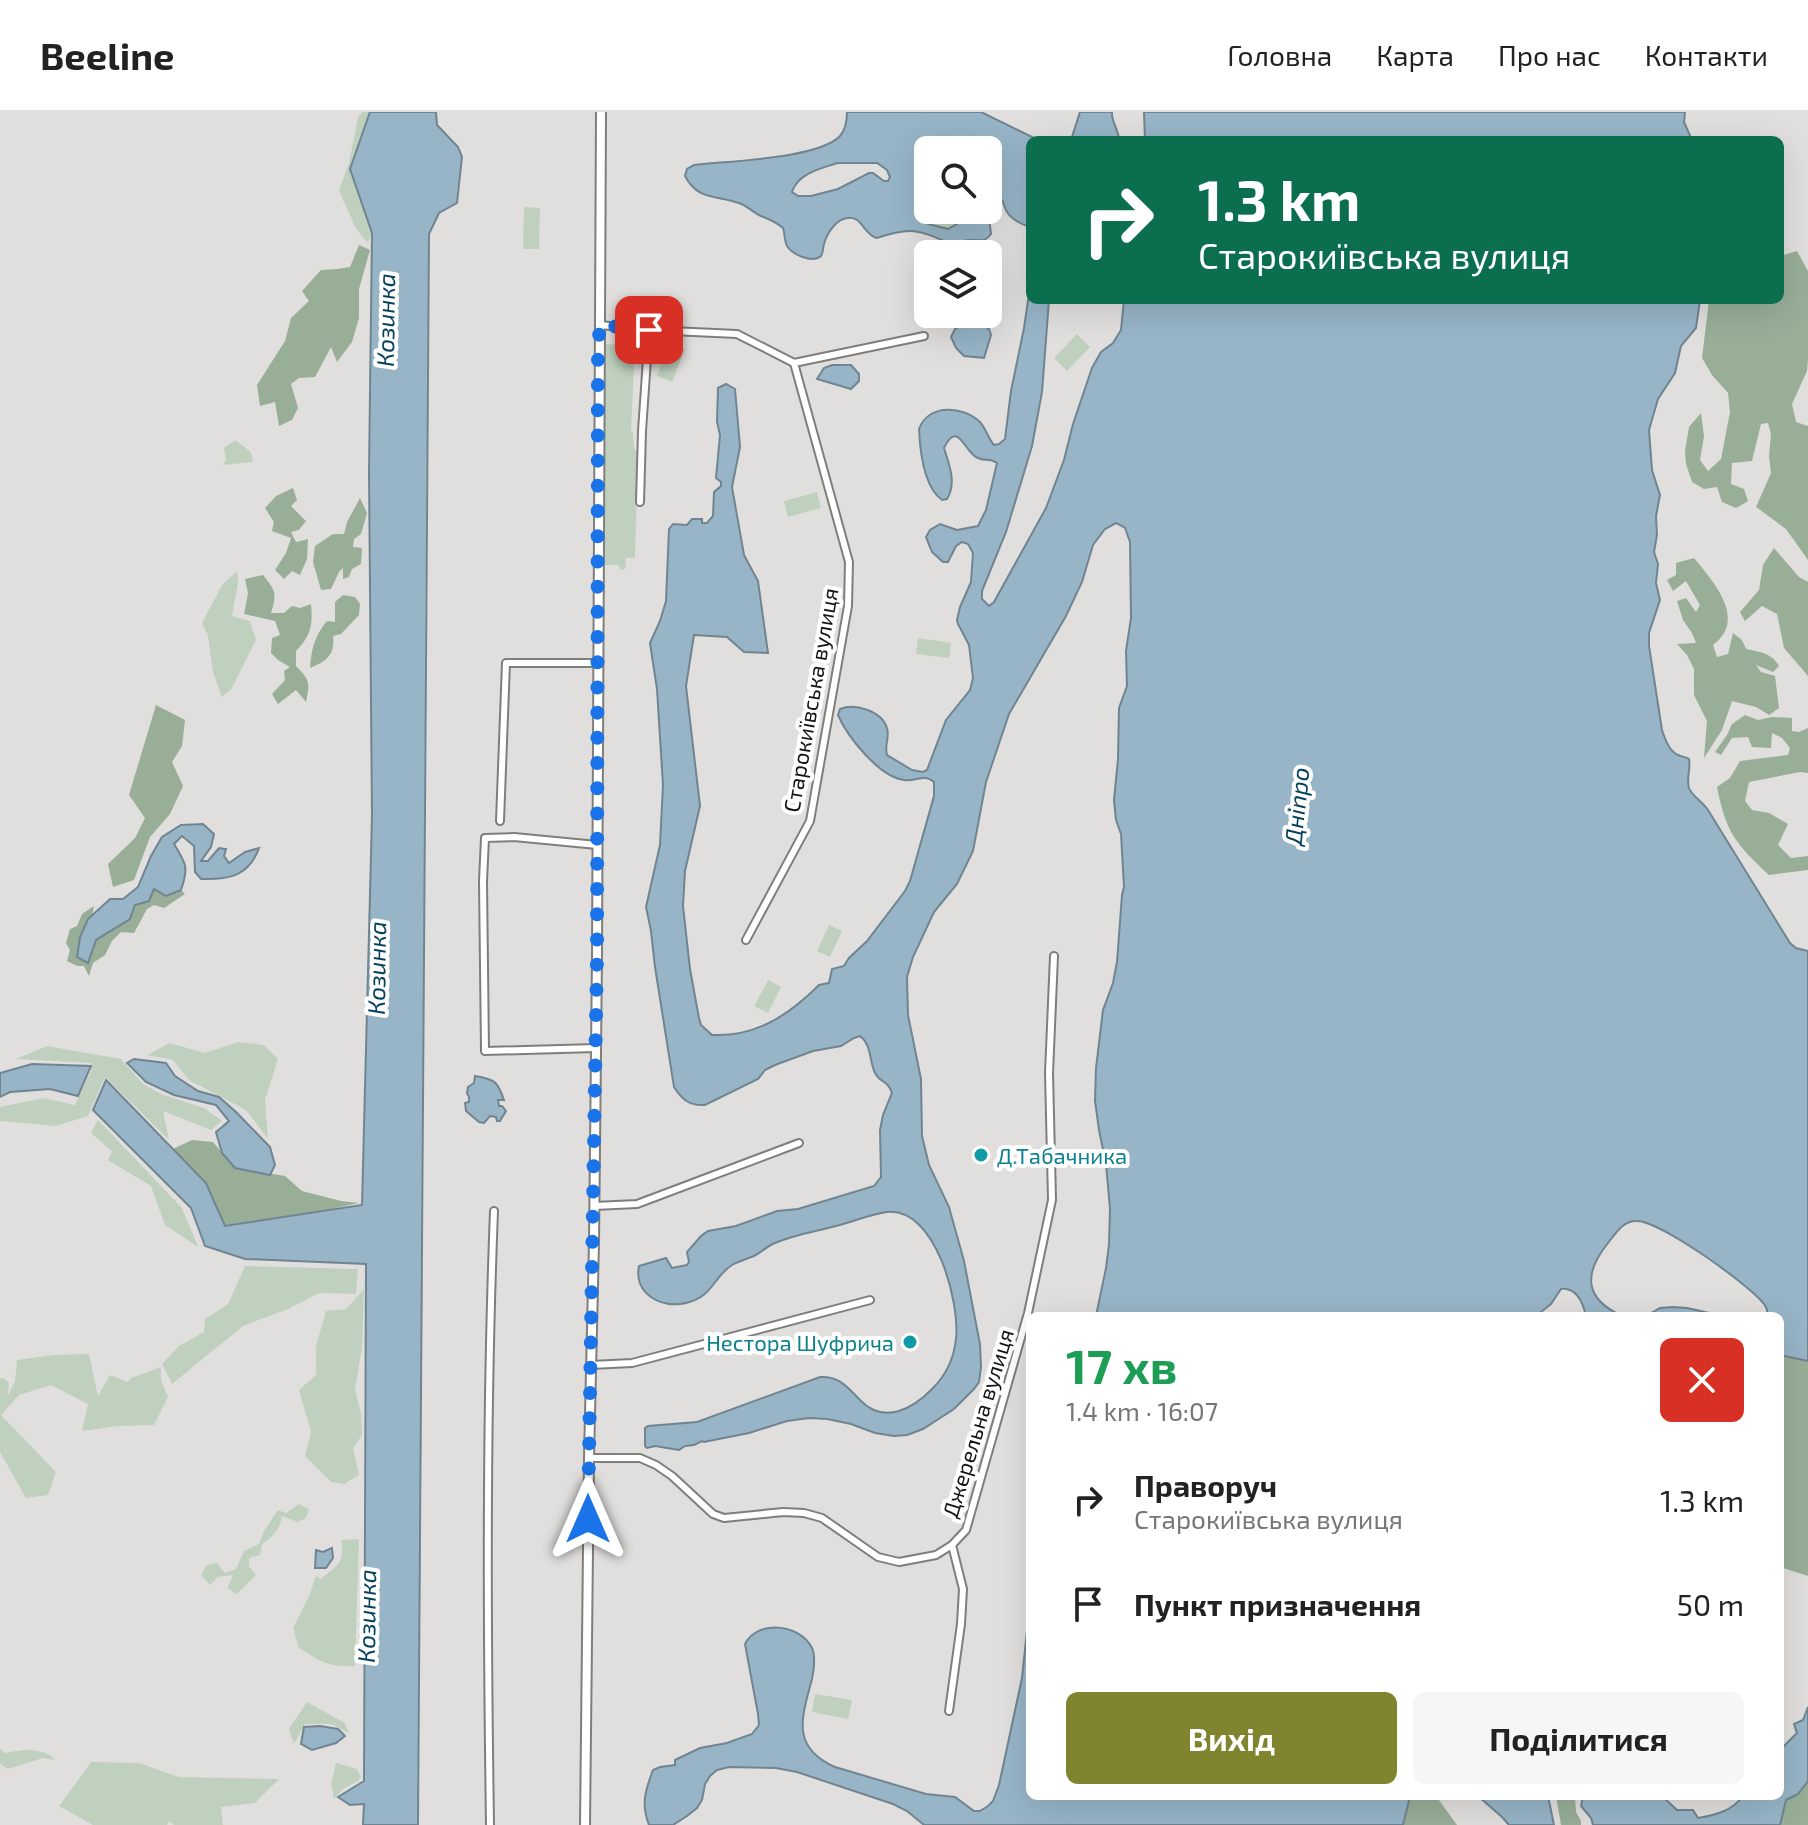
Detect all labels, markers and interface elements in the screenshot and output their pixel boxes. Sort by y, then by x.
text: Beeline [40,32,174,78]
text: Головна [1227,38,1332,72]
text: Карта [1376,38,1454,72]
text: Про нас [1498,38,1601,72]
text: Контакти [1645,38,1768,72]
map controls [914,136,1002,328]
button: search [914,136,1002,224]
text: 1.3 km [1198,165,1360,232]
icon: right [1066,168,1170,272]
text: Старокиївська вулиця [1198,233,1570,276]
button: layers [914,240,1002,328]
water label: Козинка [370,273,400,367]
pin [615,296,683,364]
icon: arrive [627,308,671,352]
street label: Старокиївська вулиця [777,586,844,814]
water label: Дніпро [1277,766,1314,847]
water label: Козинка [361,921,391,1015]
place label: Д.Табачника [997,1142,1127,1168]
marker: Д.Табачника [972,1146,990,1164]
street label: Джерельна вулиця [936,1325,1019,1521]
place label: Нестора Шуфрича [706,1329,894,1356]
marker: Нестора Шуфрича [901,1333,919,1351]
text: 17 хв [1066,1336,1177,1394]
button: close [1660,1338,1744,1422]
text: 1.4 km · 16:07 [1066,1395,1218,1426]
text: Праворуч [1134,1467,1277,1503]
position arrow [546,1477,630,1561]
icon: right [1066,1478,1110,1522]
text: 1.3 km [1660,1482,1744,1518]
text: Старокиївська вулиця [1134,1503,1403,1534]
water label: Козинка [351,1569,381,1663]
icon: arrive [1066,1582,1110,1626]
text: Пункт призначення [1134,1586,1421,1622]
text: 50 m [1677,1586,1744,1622]
button: Вихід [1066,1692,1397,1784]
button: Поділитися [1413,1692,1744,1784]

